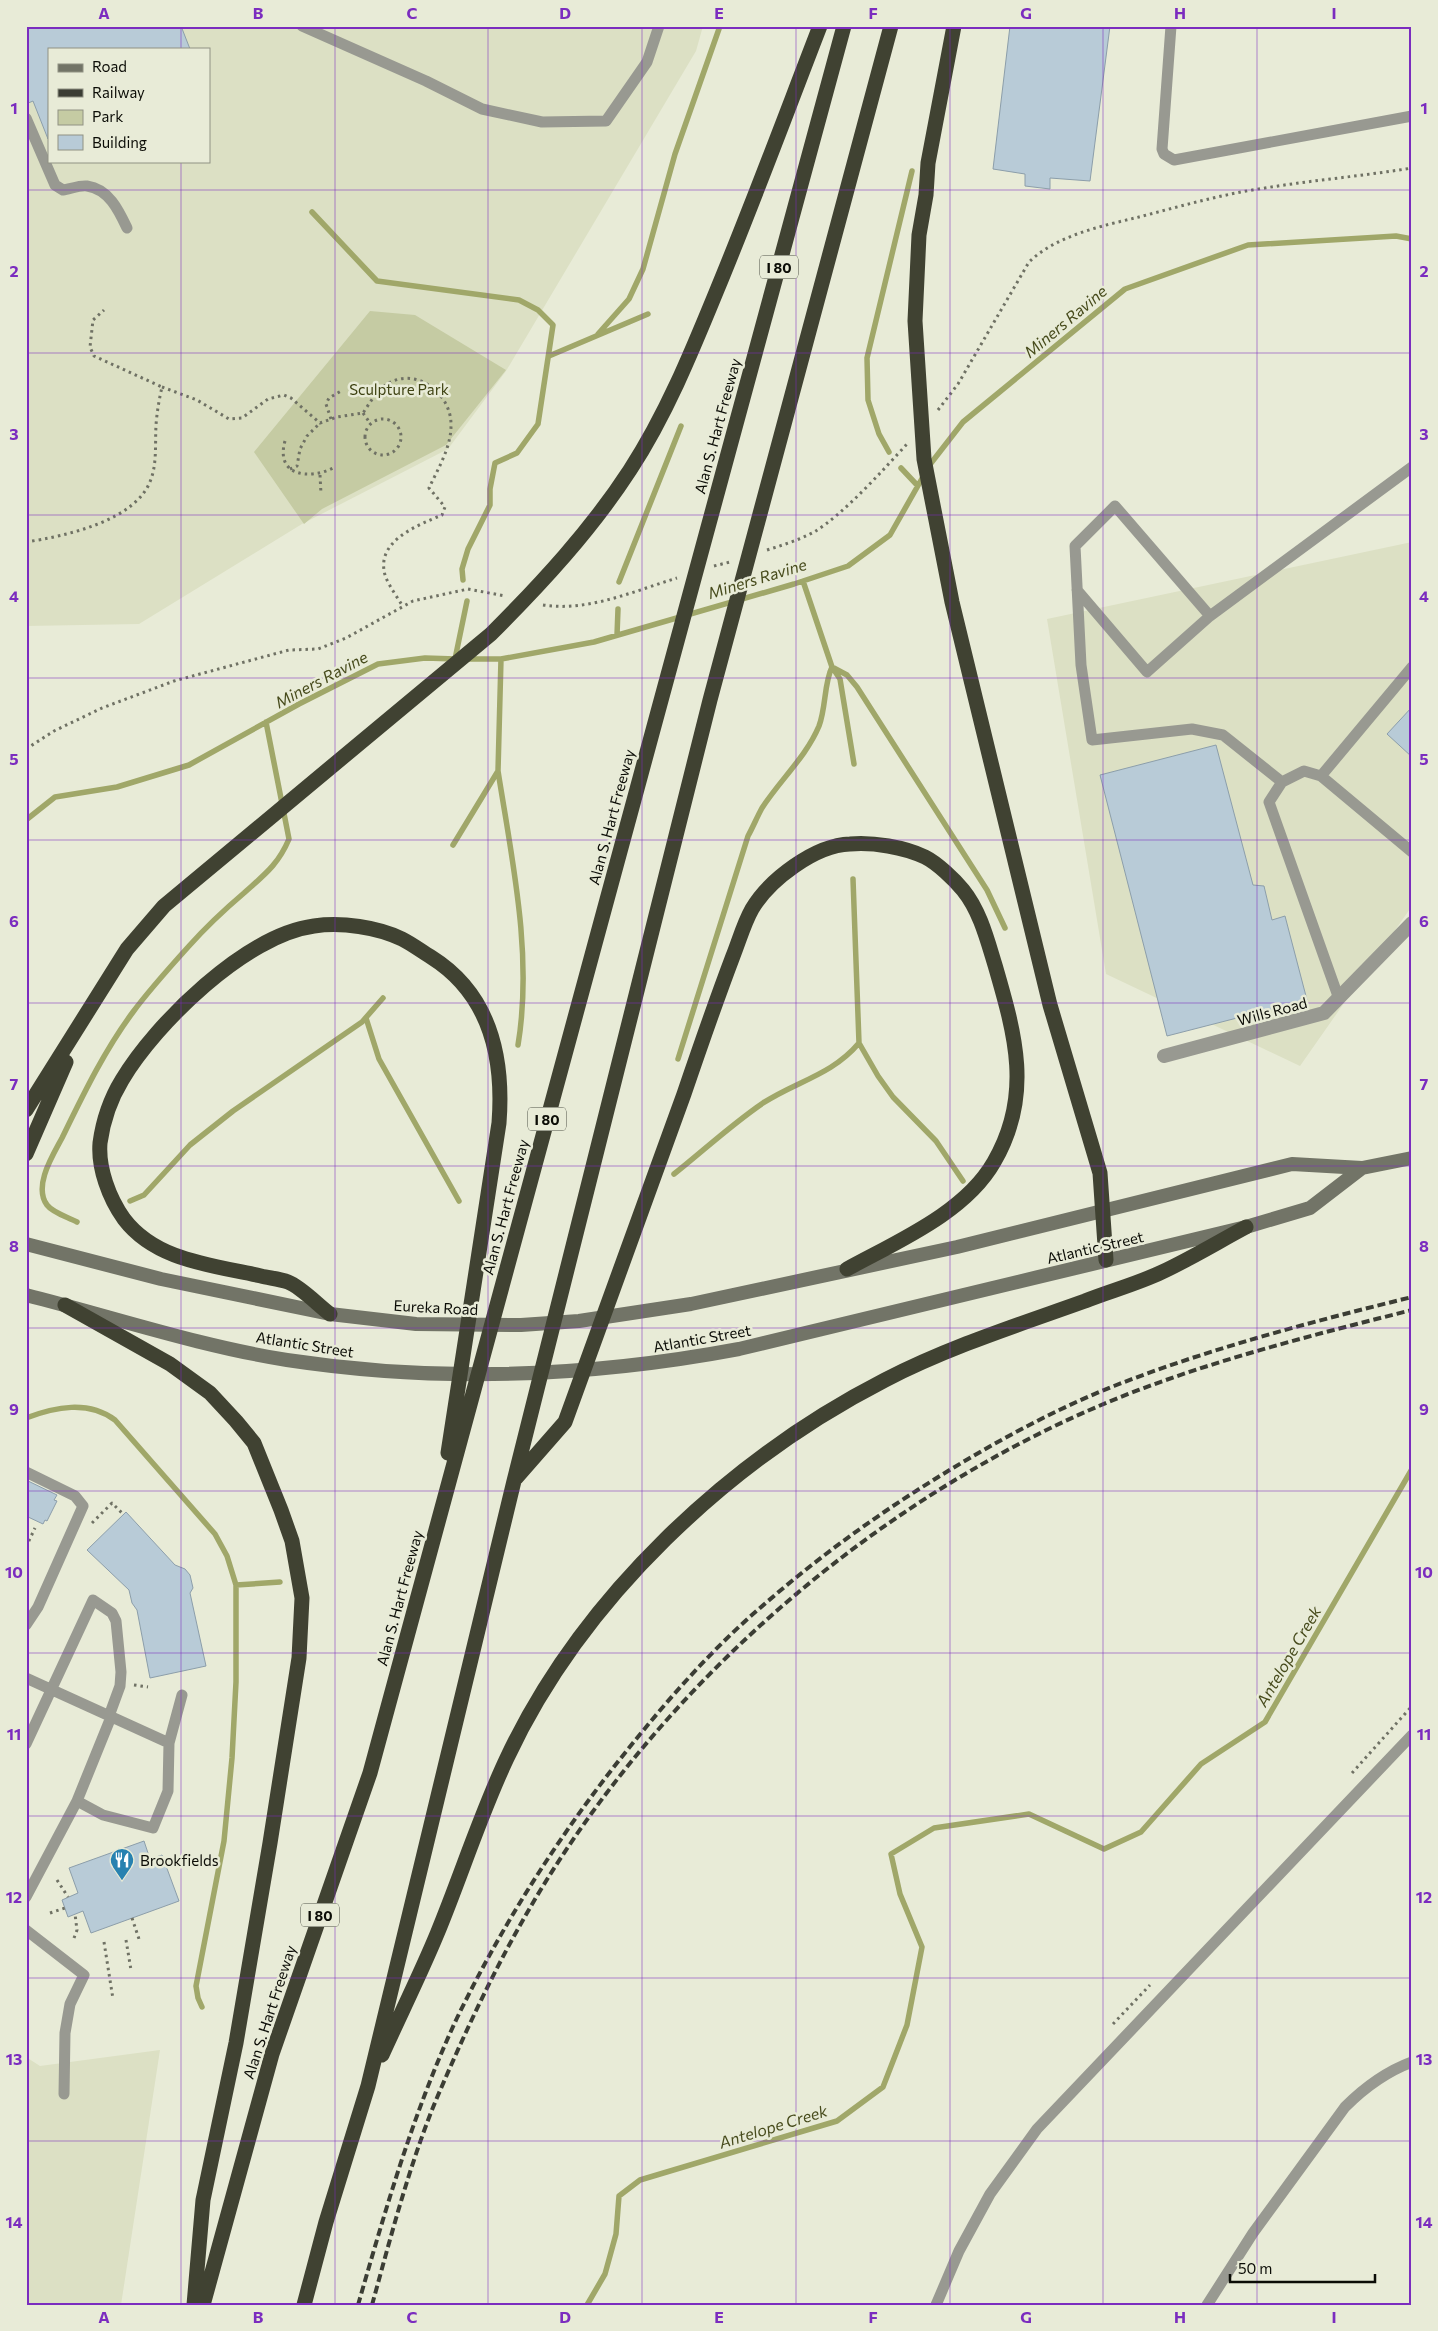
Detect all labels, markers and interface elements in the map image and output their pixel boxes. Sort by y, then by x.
text: A [98,3,110,22]
text: B [253,3,264,22]
text: C [407,3,418,22]
text: D [559,3,571,22]
text: E [714,3,724,22]
text: F [868,3,878,22]
text: G [1020,3,1032,22]
text: H [1174,3,1186,22]
text: I [1331,3,1337,22]
legend [48,48,210,162]
text: Road [92,57,127,75]
text: Railway [92,83,145,101]
text: 1 [10,98,18,117]
text: 1 [1420,98,1428,117]
text: Park [92,107,123,125]
text: Building [92,133,147,151]
road number: I 80 [760,256,798,278]
text: 2 [9,261,19,280]
text: 2 [1419,261,1429,280]
water label: Miners Ravine [1020,281,1111,361]
street label: Alan S. Hart Freeway [690,356,744,496]
park label: Sculpture Park [349,380,449,398]
text: 3 [9,424,19,443]
text: 3 [1419,424,1429,443]
water label: Miners Ravine [705,554,809,602]
text: 4 [9,586,19,605]
text: 4 [1419,586,1429,605]
water label: Miners Ravine [271,646,371,711]
street label: Alan S. Hart Freeway [584,747,638,887]
text: 5 [9,749,19,768]
text: 5 [1419,749,1429,768]
text: 6 [9,911,19,930]
text: 6 [1419,911,1429,930]
street label: Wills Road [1235,993,1309,1029]
text: 7 [10,1074,19,1093]
text: 7 [1420,1074,1429,1093]
road number: I 80 [528,1108,566,1130]
street label: Alan S. Hart Freeway [478,1137,532,1277]
street label: Atlantic Street [1045,1227,1145,1267]
text: 8 [9,1236,19,1255]
text: 8 [1419,1236,1429,1255]
street label: Eureka Road [393,1296,479,1318]
street label: Atlantic Street [652,1321,752,1355]
street label: Atlantic Street [255,1327,355,1361]
text: 9 [9,1399,19,1418]
text: 9 [1419,1399,1429,1418]
street label: Alan S. Hart Freeway [372,1528,426,1668]
text: 10 [5,1562,23,1581]
text: 10 [1415,1562,1433,1581]
water label: Antelope Creek [1251,1602,1324,1710]
text: 11 [7,1724,21,1743]
text: 11 [1417,1724,1431,1743]
restaurant icon: Brookfields [109,1847,135,1881]
place label: Brookfields [140,1851,219,1869]
text: 12 [6,1887,22,1906]
text: 12 [1416,1887,1432,1906]
road number: I 80 [301,1904,339,1926]
street label: Alan S. Hart Freeway [239,1943,299,2081]
text: 13 [6,2049,22,2068]
text: 13 [1416,2049,1432,2068]
water label: Antelope Creek [716,2100,830,2152]
text: 14 [5,2212,23,2231]
text: 14 [1415,2212,1433,2231]
scale bar [1230,2251,1376,2283]
text: 50 m [1238,2259,1272,2277]
text: A [98,2307,110,2326]
text: B [253,2307,264,2326]
text: C [407,2307,418,2326]
text: D [559,2307,571,2326]
text: E [714,2307,724,2326]
text: F [868,2307,878,2326]
text: G [1020,2307,1032,2326]
text: H [1174,2307,1186,2326]
text: I [1331,2307,1337,2326]

